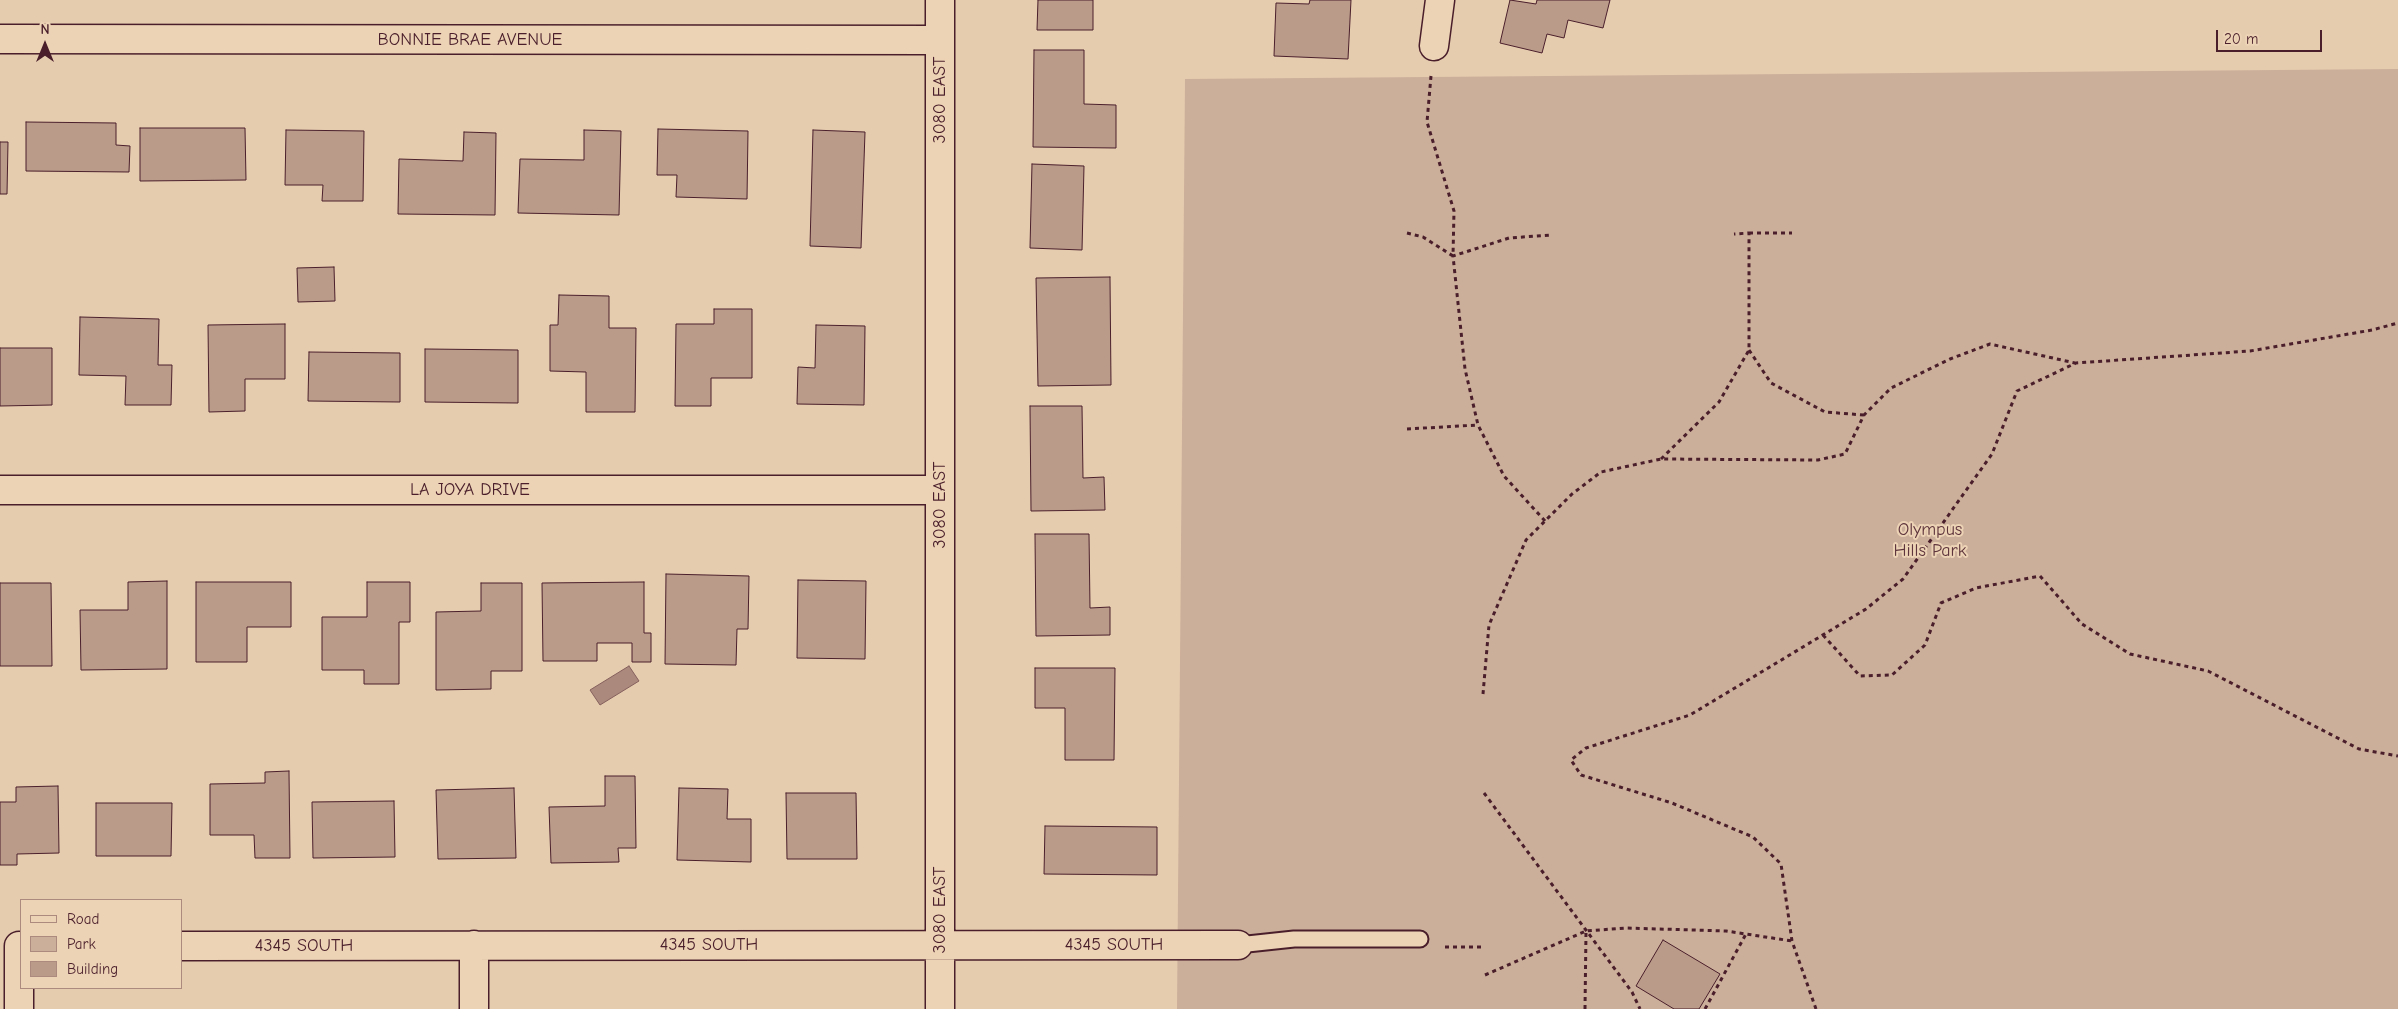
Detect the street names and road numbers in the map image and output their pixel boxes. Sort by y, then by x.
street label: BONNIE BRAE AVENUE [378,29,562,51]
street label: 3080 EAST [929,57,951,143]
street label: 3080 EAST [929,462,951,548]
street label: LA JOYA DRIVE [410,479,530,501]
street label: 3080 EAST [929,867,951,953]
street label: 4345 SOUTH [660,934,758,956]
street label: 4345 SOUTH [1065,934,1163,956]
street label: 4345 SOUTH [255,935,353,957]

